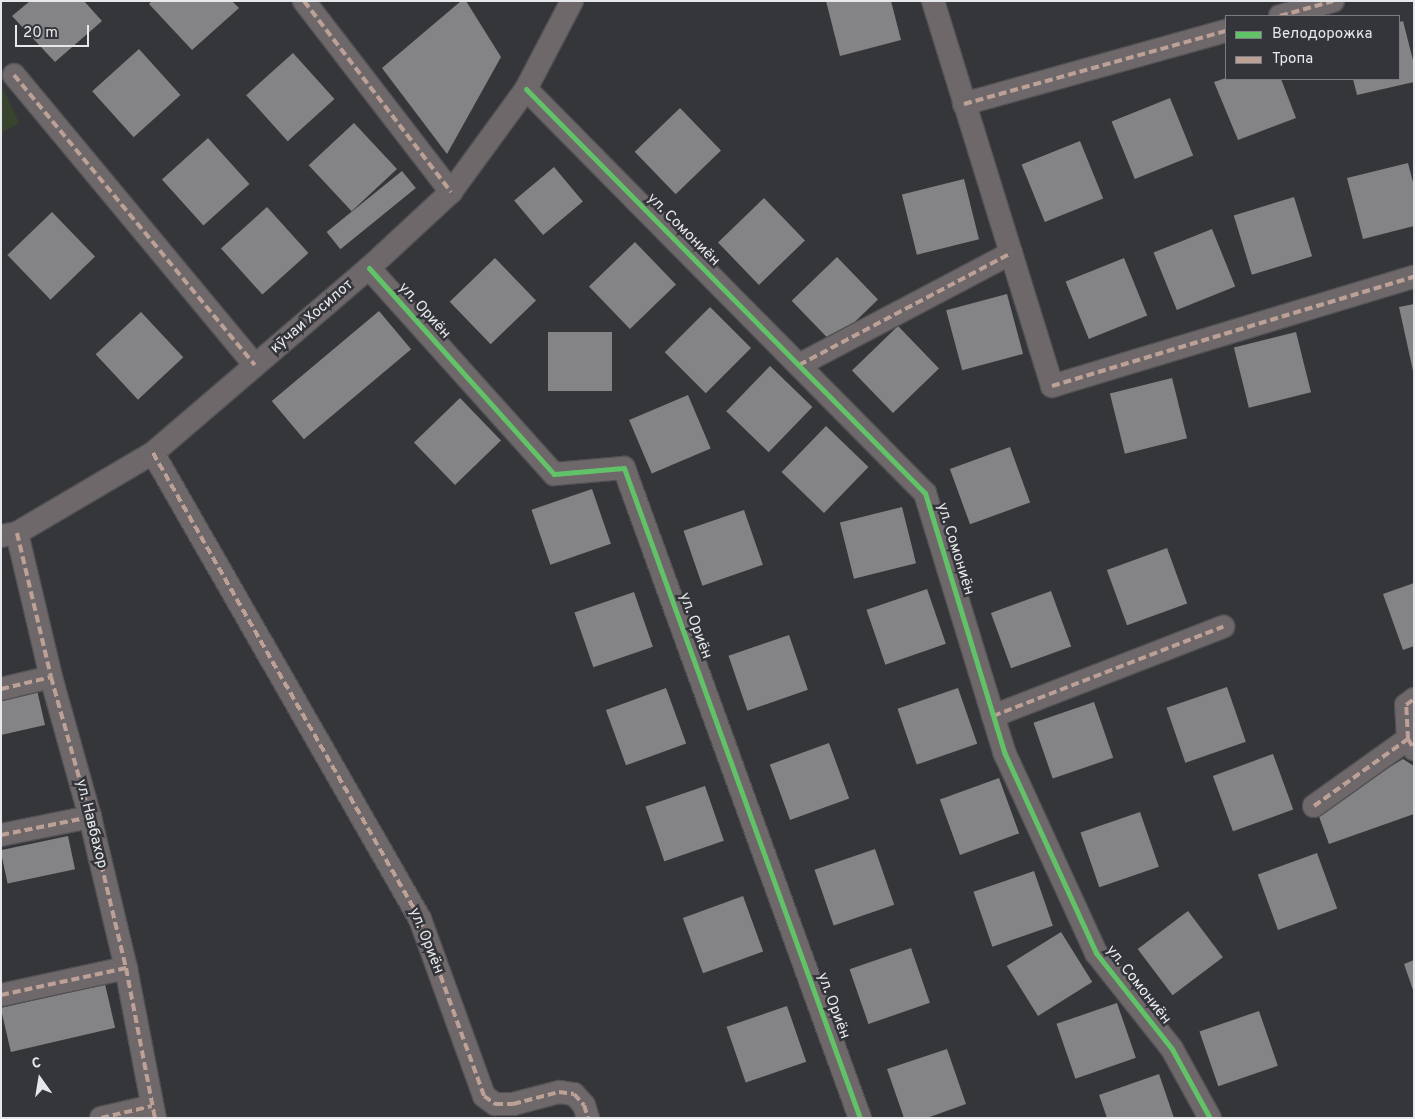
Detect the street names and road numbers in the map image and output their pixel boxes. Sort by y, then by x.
street label: ул. Сомониён [643,190,723,270]
street label: кӯчаи Хосилот [267,276,357,358]
street label: ул. Ориён [394,279,454,343]
street label: ул. Сомониён [932,501,978,597]
street label: ул. Ориён [675,590,715,662]
street label: ул. Навбахор [71,778,111,870]
street label: ул. Ориён [405,905,447,977]
street label: ул. Сомониён [1101,942,1175,1028]
street label: ул. Ориён [813,970,853,1042]

